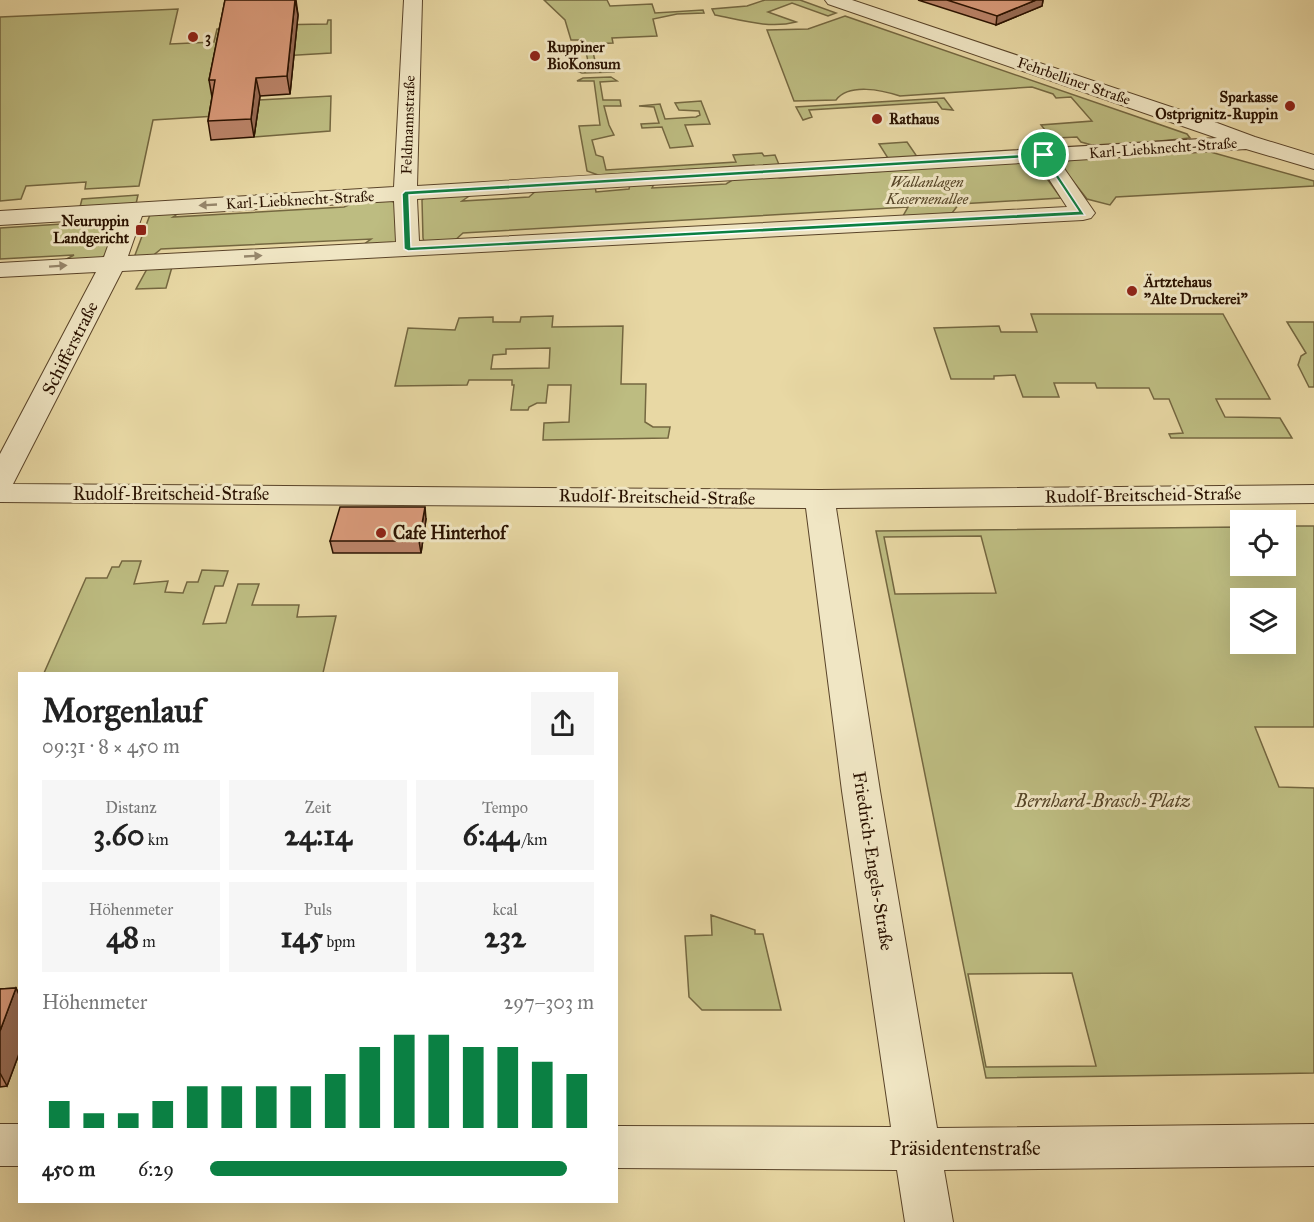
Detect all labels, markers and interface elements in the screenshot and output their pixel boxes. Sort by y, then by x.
place label: 3 [205,28,211,47]
marker: 3 [186,30,200,44]
place label: Ruppiner BioKonsum [547,38,621,73]
marker: Ruppiner BioKonsum [528,49,542,63]
street label: Fehrbelliner Straße [1015,53,1133,109]
street label: Feldmannstraße [397,75,419,175]
place label: Sparkasse Ostprignitz-Ruppin [1155,88,1279,124]
marker: Sparkasse Ostprignitz-Ruppin [1283,99,1297,113]
place label: Rathaus [889,110,940,128]
marker: Rathaus [870,112,884,126]
pin [1018,129,1069,180]
street label: Karl-Liebknecht-Straße [1088,134,1238,162]
icon: arrive [1027,138,1060,171]
park label: Wallanlagen Kasernenallee [885,173,968,208]
street label: Karl-Liebknecht-Straße [225,187,375,213]
one-way arrow [198,200,217,210]
place label: Neuruppin Landgericht [53,212,130,248]
marker: Neuruppin Landgericht [134,223,148,237]
one-way arrow [244,252,263,261]
one-way arrow [49,261,68,271]
place label: Ärtztehaus "Alte Druckerei" [1143,273,1248,308]
marker: Ärtztehaus "Alte Druckerei" [1125,284,1139,298]
street label: Schifferstraße [37,298,103,398]
street label: Rudolf-Breitscheid-Straße [1045,482,1241,508]
street label: Rudolf-Breitscheid-Straße [73,483,269,505]
street label: Rudolf-Breitscheid-Straße [559,484,755,510]
map controls [1230,510,1296,654]
button: locate [1230,510,1296,576]
place label: Cafe Hinterhof [393,522,509,544]
marker: Cafe Hinterhof [374,526,388,540]
button: layers [1230,588,1296,654]
text: Morgenlauf [42,691,203,731]
button: share [531,692,594,755]
text: 09:31 · 8 × 450 m [42,734,180,758]
street label: Friedrich-Engels-Straße [847,770,898,952]
park label: Bernhard-Brasch-Platz [1014,790,1191,812]
text: Distanz [105,798,157,817]
text: Zeit [305,798,331,817]
text: Tempo [482,798,528,817]
text: 3.60 [93,817,144,853]
text: 24:14 [284,817,352,853]
text: 6:44 [463,817,519,853]
text: km [144,830,169,849]
text: /km [519,830,548,849]
text: Höhenmeter [89,900,173,919]
text: Puls [304,900,332,919]
text: kcal [492,900,518,919]
text: 48 [106,919,139,955]
text: 145 [280,919,323,955]
text: 232 [484,919,526,955]
text: m [139,932,156,951]
text: bpm [323,932,356,951]
text: Höhenmeter [42,990,147,1014]
text: 297–303 m [504,990,594,1014]
street label: Präsidentenstraße [889,1135,1041,1161]
text: 450 m [42,1157,95,1181]
text: 6:29 [138,1157,174,1181]

